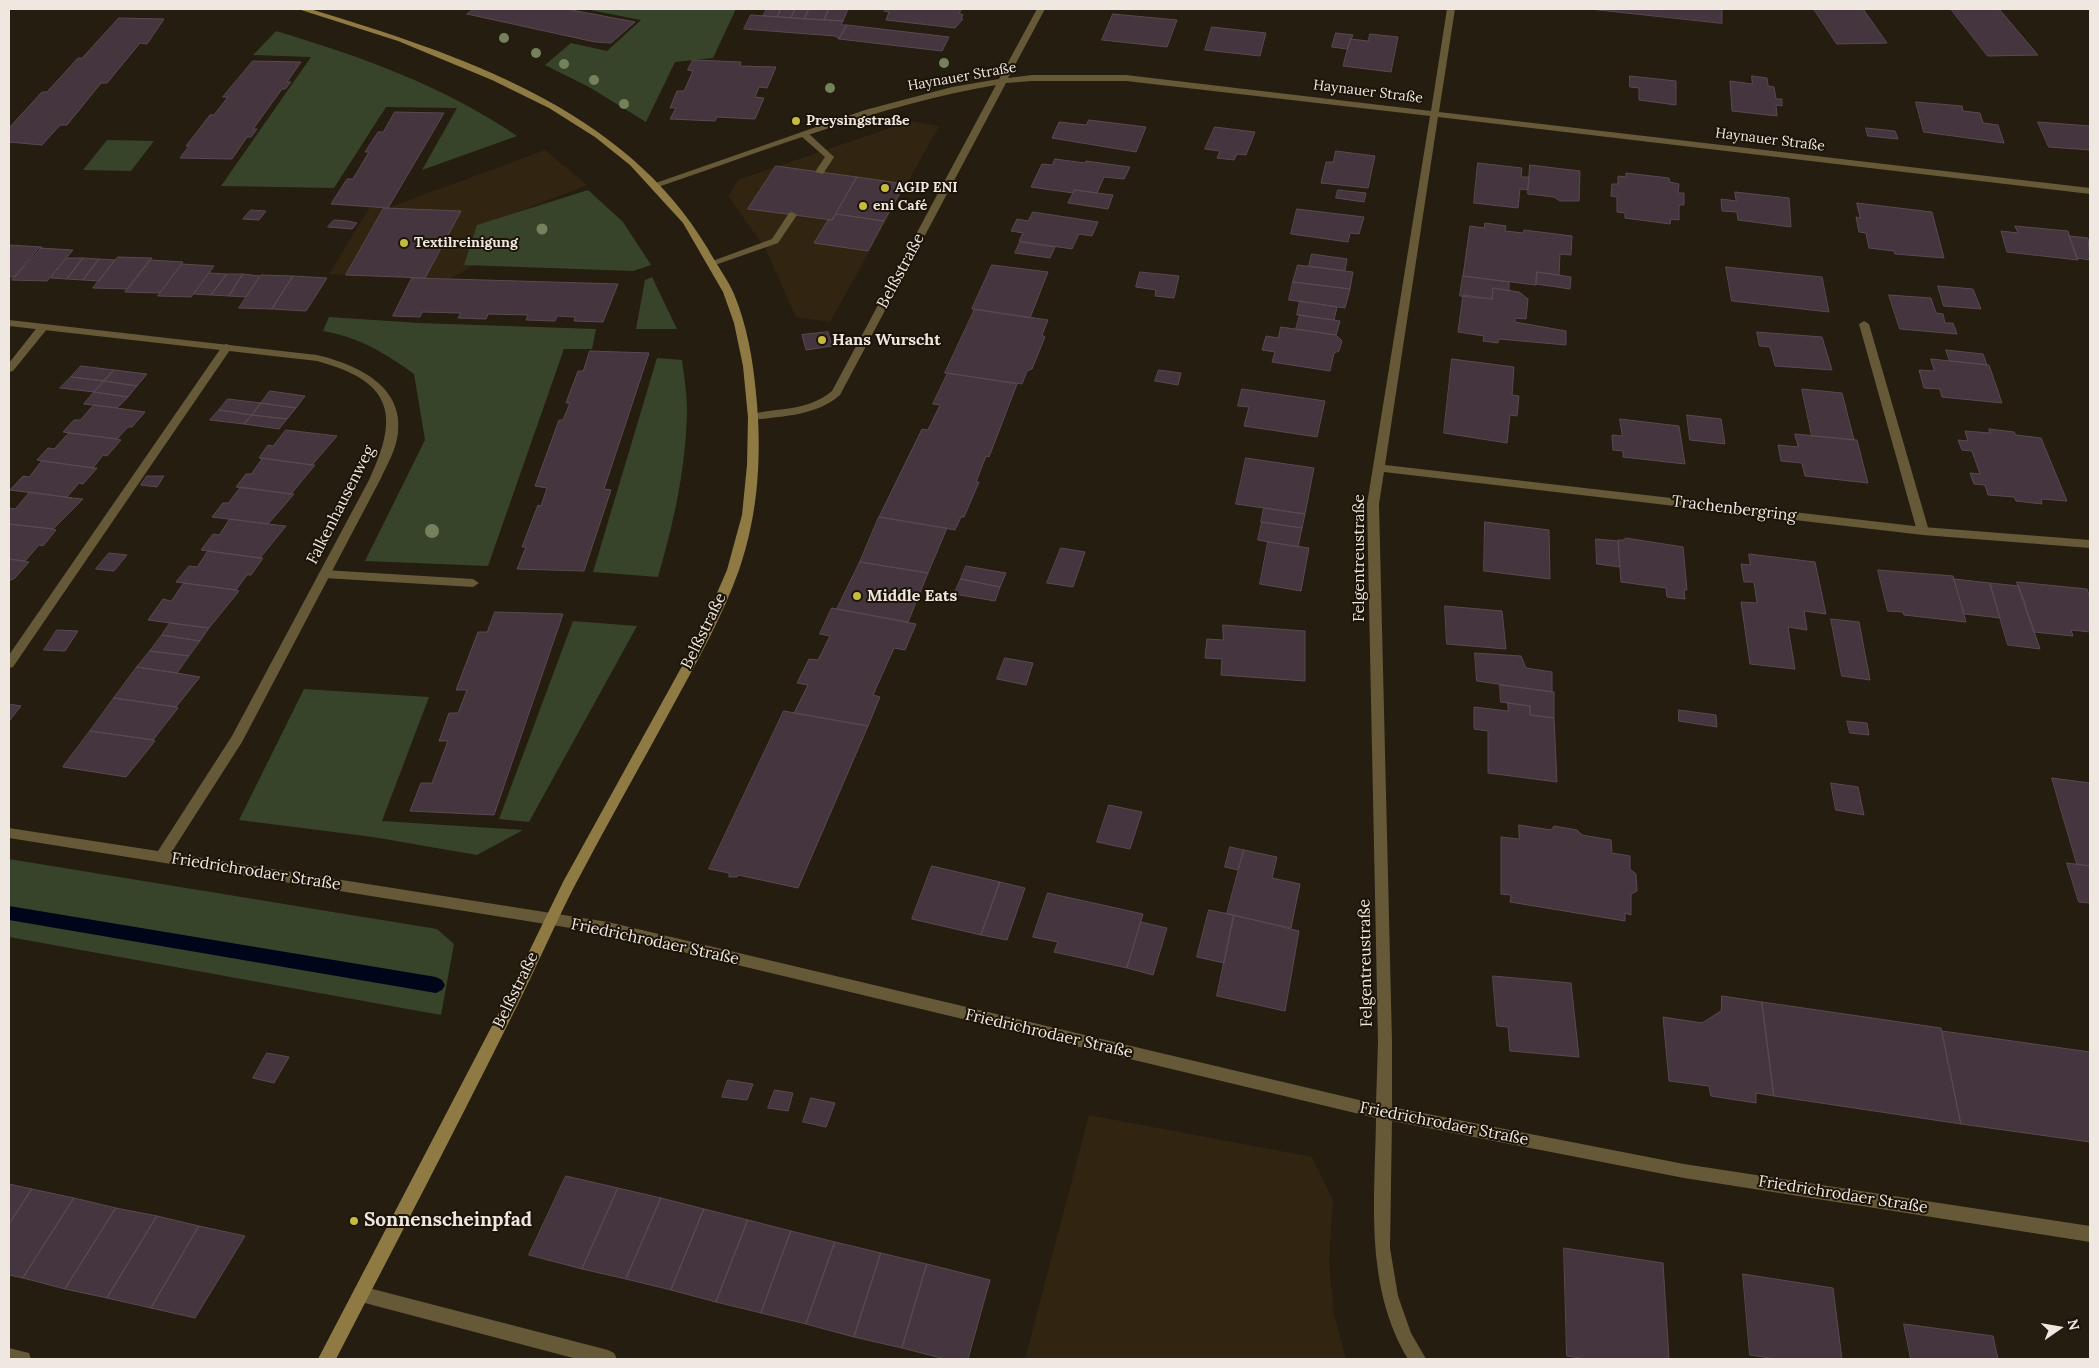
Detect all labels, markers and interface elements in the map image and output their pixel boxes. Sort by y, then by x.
street label: Haynauer Straße [906,59,1018,95]
street label: Haynauer Straße [1312,77,1424,107]
place label: Preysingstraße [806,113,910,129]
marker: Preysingstraße [790,115,802,127]
street label: Haynauer Straße [1714,125,1826,155]
place label: AGIP ENI [895,180,958,196]
marker: AGIP ENI [879,182,891,194]
place label: eni Café [873,198,927,214]
marker: eni Café [857,200,869,212]
street label: Belßstraße [873,230,929,312]
place label: Textilreinigung [414,235,518,251]
marker: Textilreinigung [398,237,410,249]
place label: Hans Wurscht [832,330,941,350]
marker: Hans Wurscht [816,334,828,346]
street label: Falkenhausenweg [303,442,379,568]
street label: Trachenbergring [1671,492,1797,526]
street label: Felgentreustraße [1349,494,1369,622]
place label: Middle Eats [867,586,957,606]
street label: Belßstraße [677,590,731,672]
marker: Middle Eats [851,590,863,602]
street label: Friedrichrodaer Straße [170,849,342,895]
street label: Felgentreustraße [1355,899,1377,1027]
street label: Friedrichrodaer Straße [569,915,741,969]
street label: Belßstraße [489,949,543,1031]
street label: Friedrichrodaer Straße [963,1005,1135,1063]
street label: Friedrichrodaer Straße [1358,1098,1530,1150]
street label: Friedrichrodaer Straße [1757,1172,1929,1218]
place label: Sonnenscheinpfad [364,1210,532,1232]
marker: Sonnenscheinpfad [348,1215,360,1227]
north arrow [2034,1303,2084,1353]
text: N [2064,1317,2084,1332]

